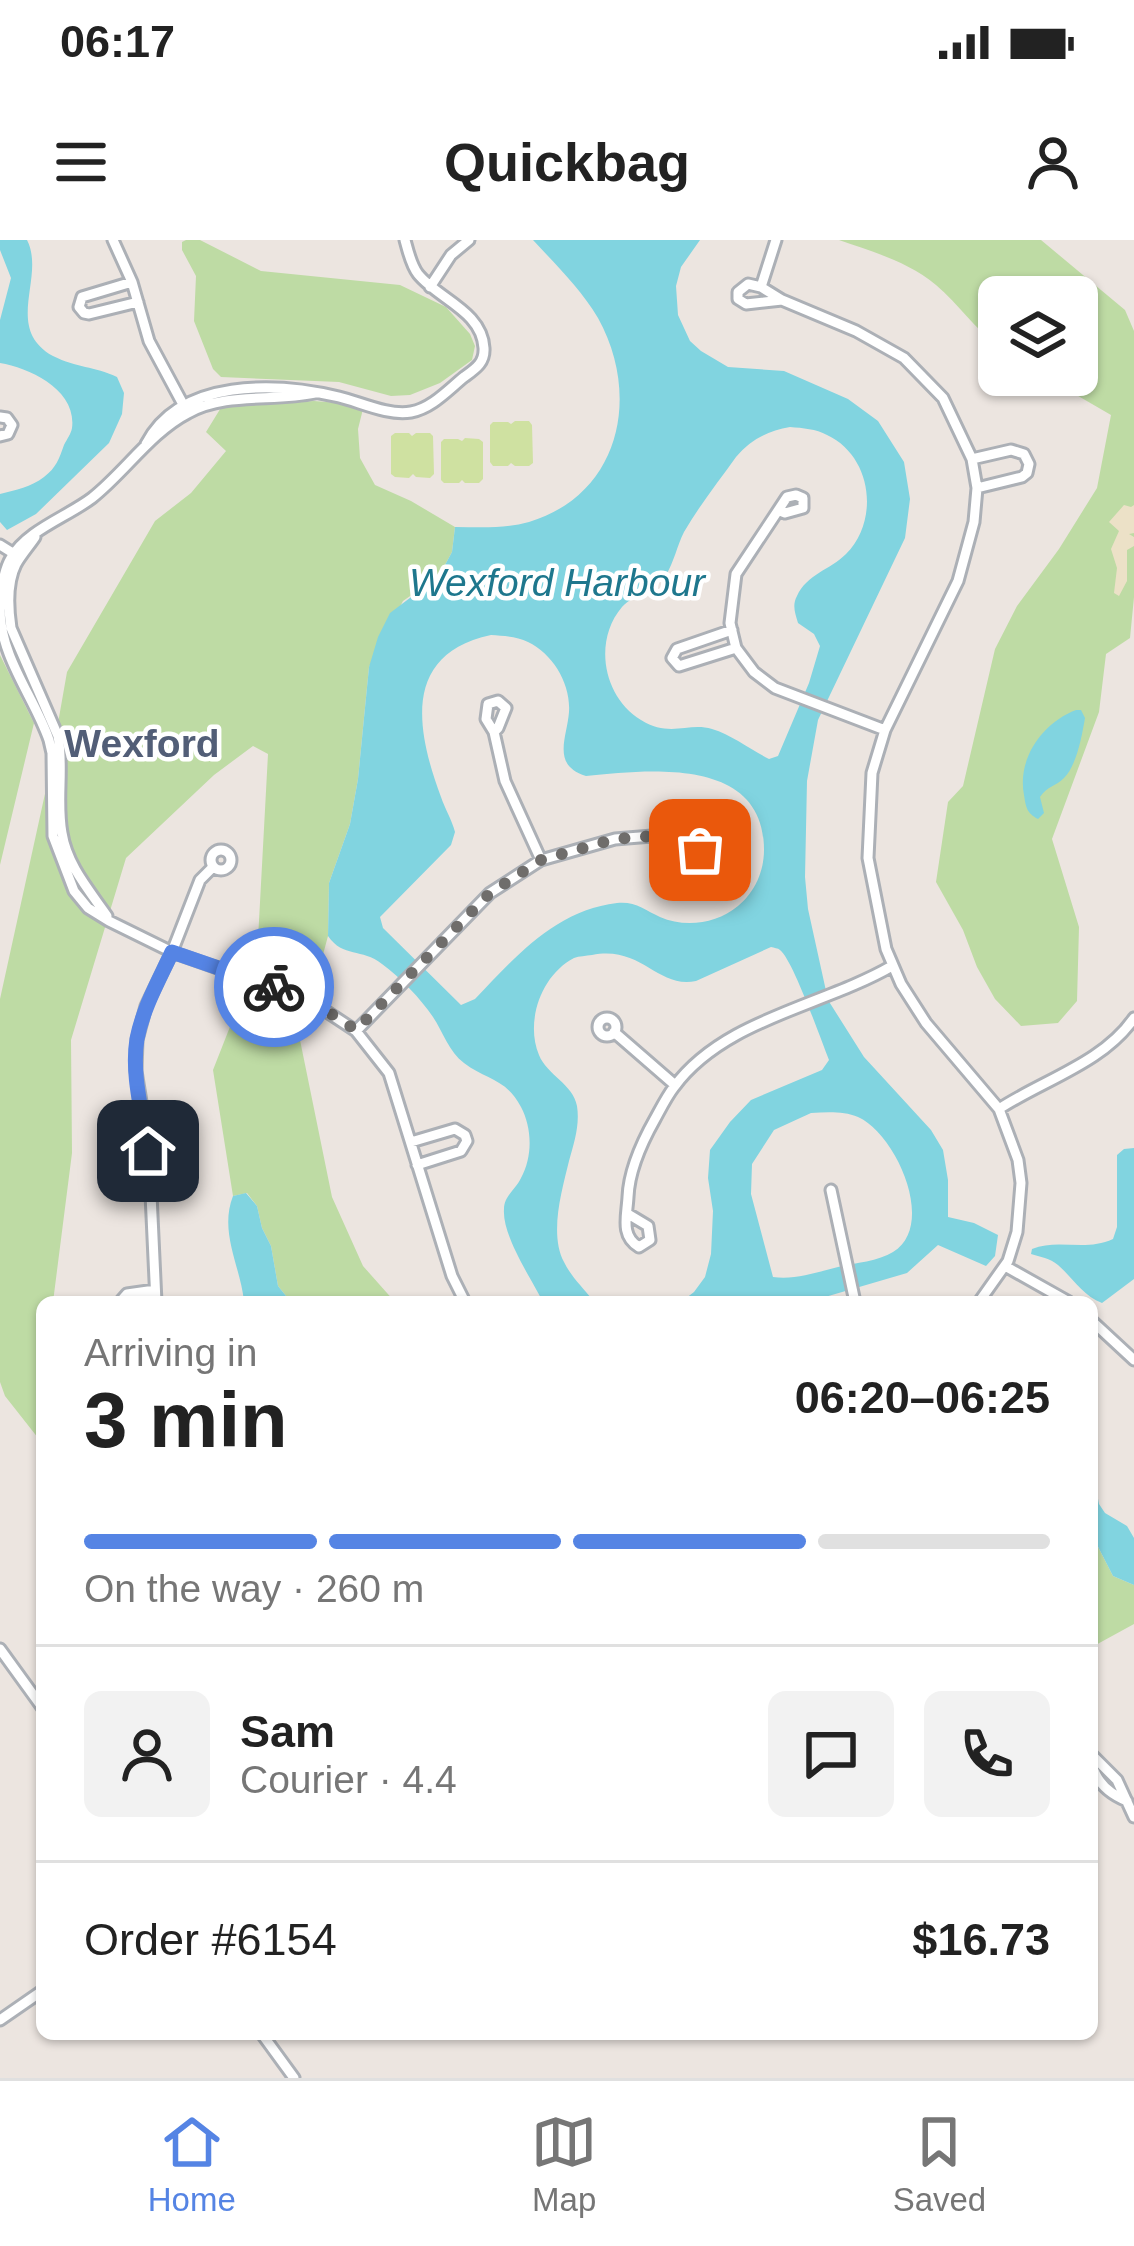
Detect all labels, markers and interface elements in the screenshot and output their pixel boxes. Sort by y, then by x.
text: 06:17 [60,16,175,67]
icon: menu [48,129,114,195]
icon: person [1020,129,1086,195]
text: Quickbag [444,132,690,192]
map controls [978,276,1098,396]
button: layers [978,276,1098,396]
water label: Wexford Harbour [409,561,707,604]
district label: Wexford [64,722,220,765]
pin [649,799,751,901]
icon: bag [667,817,733,883]
courier [214,927,334,1047]
icon: bike [241,954,307,1020]
pin [97,1100,199,1202]
icon: home [115,1118,181,1184]
text: Arriving in [84,1331,257,1374]
text: 06:20–06:25 [795,1372,1050,1423]
text: 3 min [84,1376,288,1464]
text: On the way · 260 m [84,1567,424,1610]
button: person [84,1691,210,1817]
button: chat [768,1691,894,1817]
button: phone [924,1691,1050,1817]
text: Sam [240,1706,335,1757]
text: Courier · 4.4 [240,1758,457,1801]
text: Order #6154 [84,1914,337,1965]
text: $16.73 [912,1914,1050,1965]
tab: Home [148,2109,236,2219]
tab: Map [531,2109,597,2219]
tab: Saved [893,2109,986,2219]

